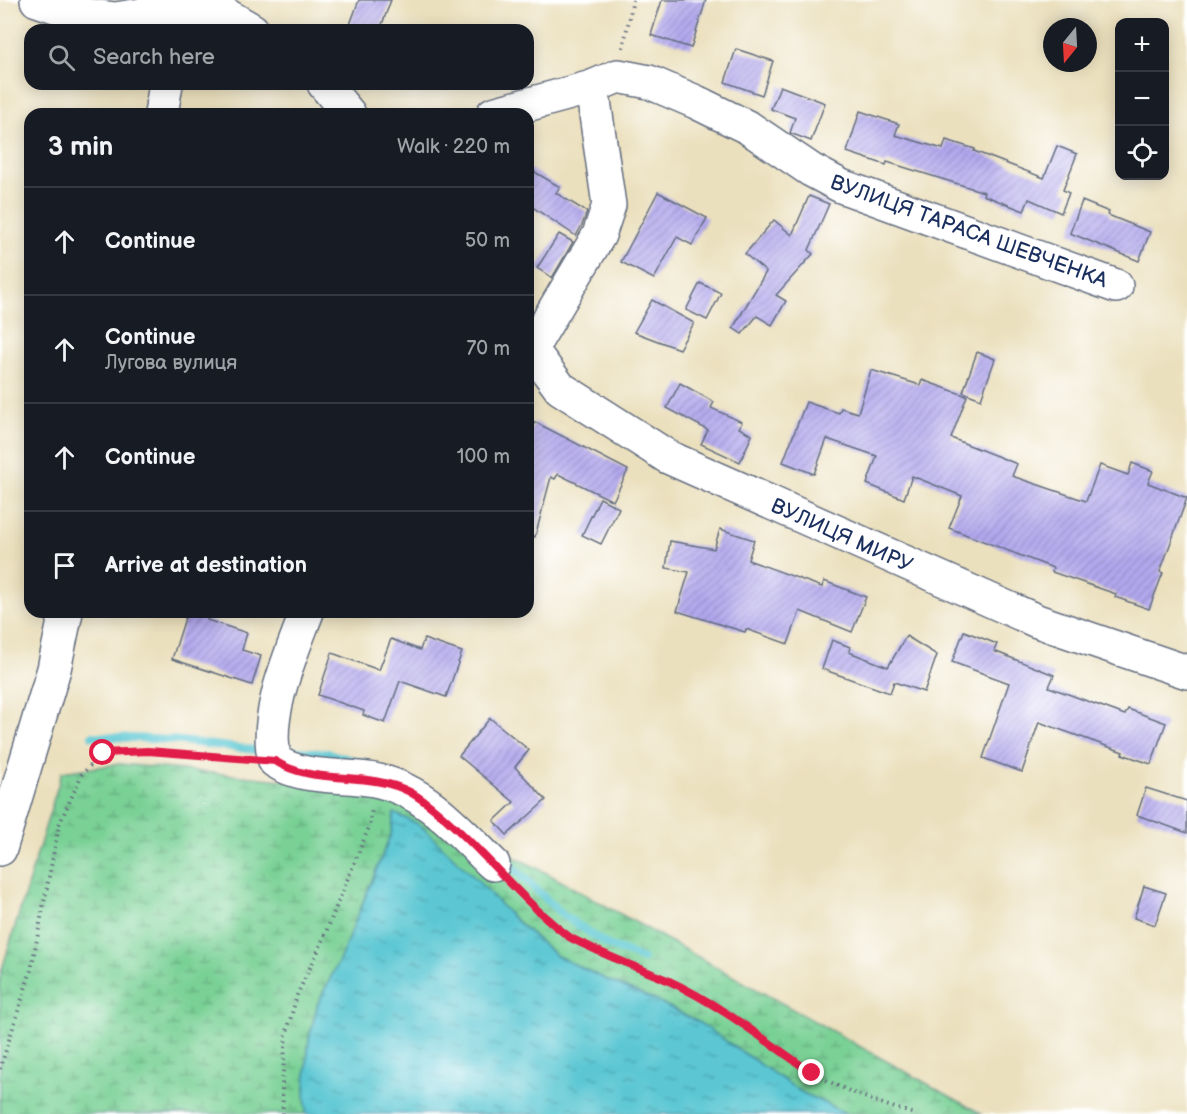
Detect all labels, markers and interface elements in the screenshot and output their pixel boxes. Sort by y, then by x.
north arrow [1043,18,1097,72]
map controls [1115,18,1169,180]
button: + [1115,18,1169,72]
search box [24,24,534,90]
icon: search [45,41,78,74]
text: Search here [93,44,215,71]
button: − [1115,72,1169,126]
button: locate [1115,126,1169,180]
text: 3 min [48,132,113,163]
text: Walk · 220 m [397,135,510,159]
street label: ВУЛИЦЯ ТАРАСА ШЕВЧЕНКА [827,170,1111,293]
icon: ahead [48,225,81,258]
text: Continue [105,228,195,255]
text: 50 m [465,229,510,253]
text: Continue [105,324,195,351]
icon: ahead [48,333,81,366]
text: 70 m [466,337,510,361]
text: Лугова вулиця [105,351,237,375]
icon: ahead [48,441,81,474]
text: Continue [105,444,195,471]
text: 100 m [457,445,510,469]
street label: ВУЛИЦЯ МИРУ [767,493,917,578]
icon: arrive [48,549,81,582]
text: Arrive at destination [105,552,307,579]
route start [89,739,115,765]
route end [798,1059,824,1085]

